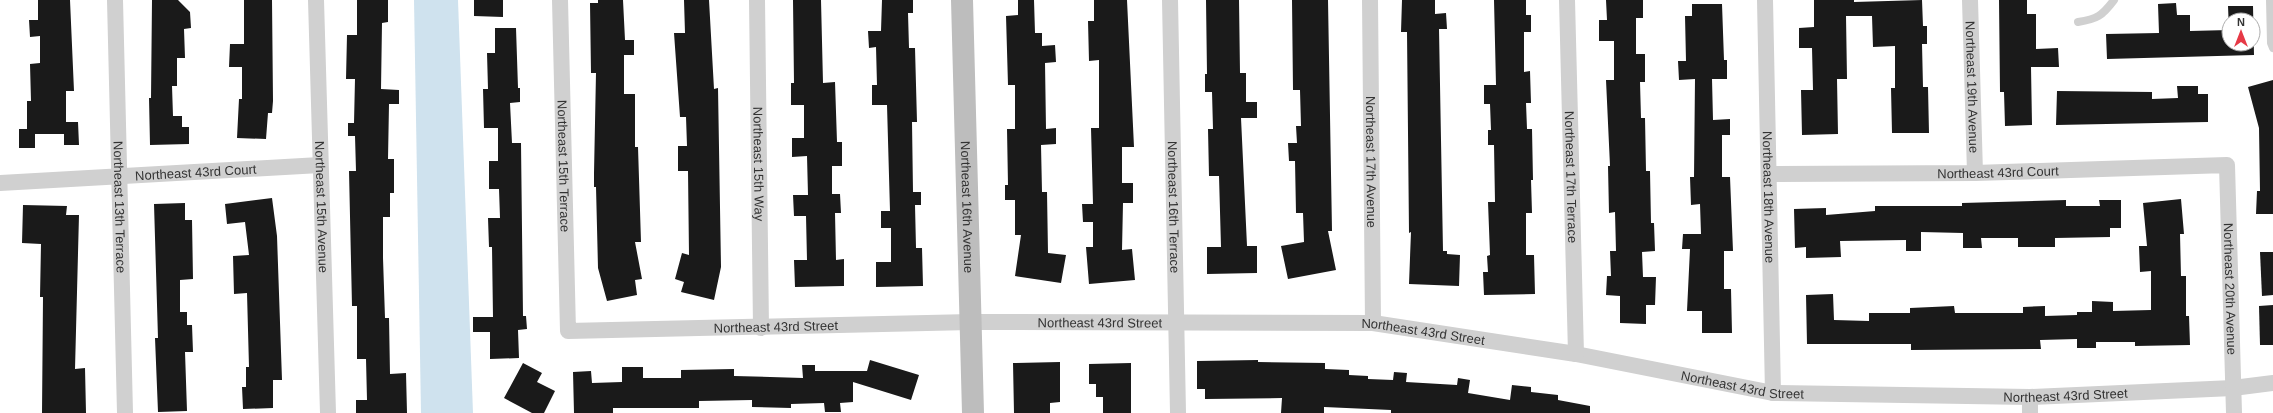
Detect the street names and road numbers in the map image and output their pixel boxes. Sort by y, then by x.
street label: Northeast 19th Avenue [1963,21,1982,153]
street label: Northeast 17th Avenue [1363,96,1380,228]
street label: Northeast 15th Terrace [555,100,573,232]
street label: Northeast 15th Way [751,107,767,222]
street label: Northeast 17th Terrace [1562,111,1581,243]
street label: Northeast 18th Avenue [1760,131,1778,263]
street label: Northeast 13th Terrace [111,141,129,273]
street label: Northeast 15th Avenue [313,141,331,273]
street label: Northeast 16th Avenue [958,141,977,273]
street label: Northeast 16th Terrace [1165,141,1183,273]
street label: Northeast 43rd Court [135,161,257,183]
street label: Northeast 43rd Court [1937,163,2059,181]
street label: Northeast 20th Avenue [2221,223,2240,355]
street label: Northeast 43rd Street [1038,315,1162,330]
street label: Northeast 43rd Street [1362,315,1486,348]
street label: Northeast 43rd Street [713,317,839,335]
street label: Northeast 43rd Street [1680,367,1804,401]
street label: Northeast 43rd Street [2003,385,2128,405]

